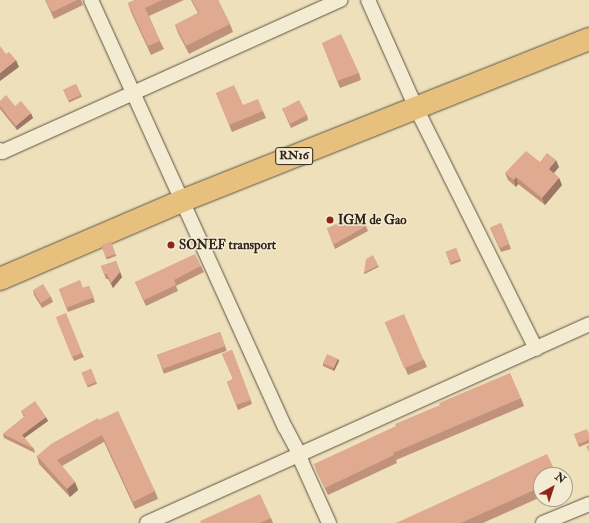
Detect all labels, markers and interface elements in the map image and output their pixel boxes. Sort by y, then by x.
road number: RN16 [275,146,313,166]
place label: IGM de Gao [338,212,406,228]
marker: IGM de Gao [325,215,335,225]
place label: SONEF transport [179,237,276,253]
marker: SONEF transport [166,240,176,250]
north arrow [533,467,573,507]
text: N [552,470,568,486]

